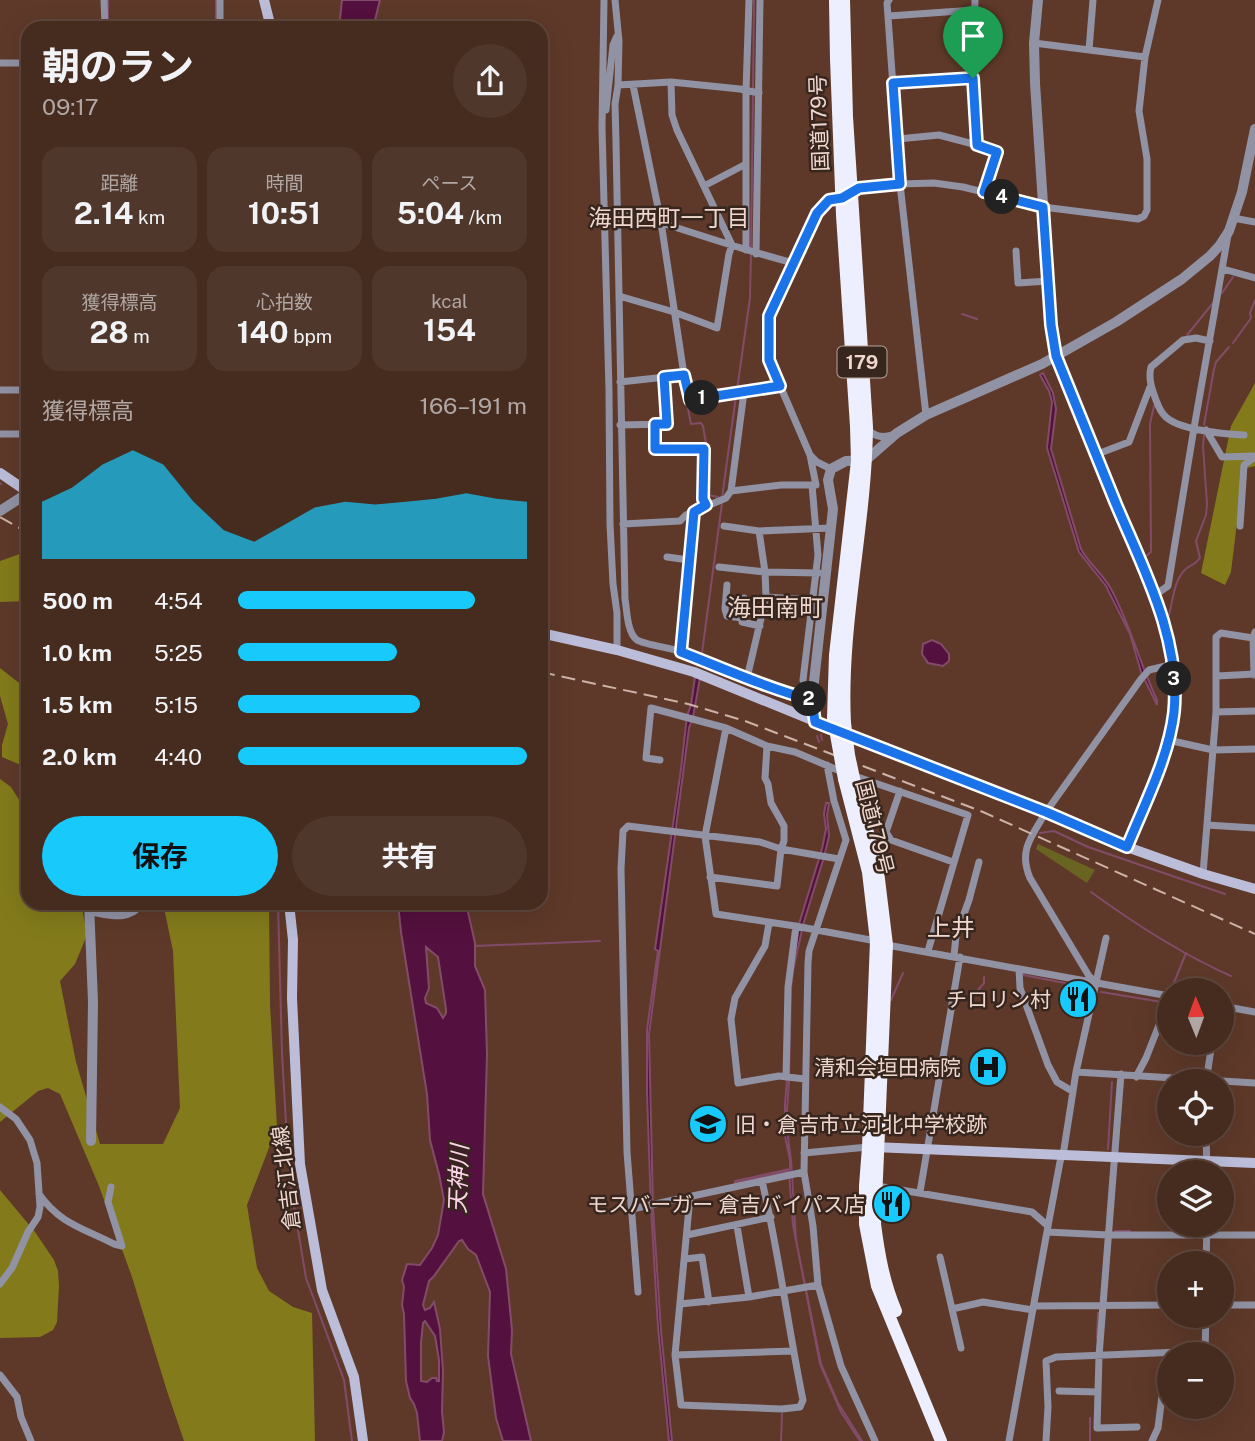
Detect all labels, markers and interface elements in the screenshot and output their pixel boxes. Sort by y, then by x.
pin [943,6,1003,78]
icon: arrive [954,17,992,55]
text: 朝のラン [42,44,194,89]
button: share [453,44,527,118]
street label: 国道179号 [805,74,833,172]
text: 09:17 [42,93,99,120]
text: 距離 [100,172,139,194]
text: 時間 [265,172,304,194]
text: ペース [421,172,478,194]
pin: 4 [984,180,1020,214]
text: 4 [995,185,1008,207]
text: 2.14 [74,195,133,231]
text: 10:51 [248,195,321,231]
text: 5:04 [397,195,464,231]
district label: 海田西町一丁目 [589,204,750,231]
text: km [133,206,165,228]
text: /km [464,206,502,228]
text: kcal [431,290,468,312]
text: 獲得標高 [81,291,158,313]
text: 心拍数 [256,291,313,313]
text: 154 [423,312,476,348]
text: 28 [89,314,129,350]
text: 140 [237,314,289,350]
text: m [129,325,150,347]
text: bpm [289,325,332,347]
road number: 179 [838,346,886,378]
pin: 1 [684,380,720,416]
text: 1 [697,386,706,408]
text: 166–191 m [420,392,527,419]
text: 獲得標高 [42,397,134,424]
text: 500 m [42,587,113,614]
text: 4:54 [154,587,203,614]
district label: 海田南町 [727,593,823,621]
text: 1.0 km [42,639,112,666]
text: 5:25 [154,639,203,666]
pin: 3 [1156,662,1192,696]
text: 3 [1167,667,1180,689]
pin: 2 [792,682,826,716]
text: 2 [802,687,815,709]
text: 1.5 km [42,691,113,718]
text: 5:15 [154,691,198,718]
text: 2.0 km [42,743,117,770]
text: 4:40 [154,743,202,770]
street label: 国道179号 [851,777,899,877]
button: 保存 [42,816,278,896]
button: 共有 [292,816,527,896]
district label: 上井 [927,913,975,941]
restaurant icon: チロリン村 [1057,978,1099,1020]
north arrow [1157,978,1234,1055]
map controls [1157,978,1234,1419]
place label: チロリン村 [946,987,1051,1012]
hospital icon: 清和会垣田病院 [967,1046,1009,1088]
place label: 清和会垣田病院 [814,1055,961,1080]
button: locate [1157,1069,1234,1146]
school or university icon: 旧・倉吉市立河北中学校跡 [687,1103,729,1145]
place label: 旧・倉吉市立河北中学校跡 [735,1112,987,1137]
street label: 倉吉江北線 [267,1124,305,1232]
water label: 天神川 [443,1141,473,1214]
button: layers [1157,1160,1234,1237]
restaurant icon: モスバーガー 倉吉バイパス店 [871,1183,913,1225]
place label: モスバーガー 倉吉バイパス店 [587,1192,865,1217]
button: + [1157,1251,1234,1328]
button: − [1157,1342,1234,1419]

